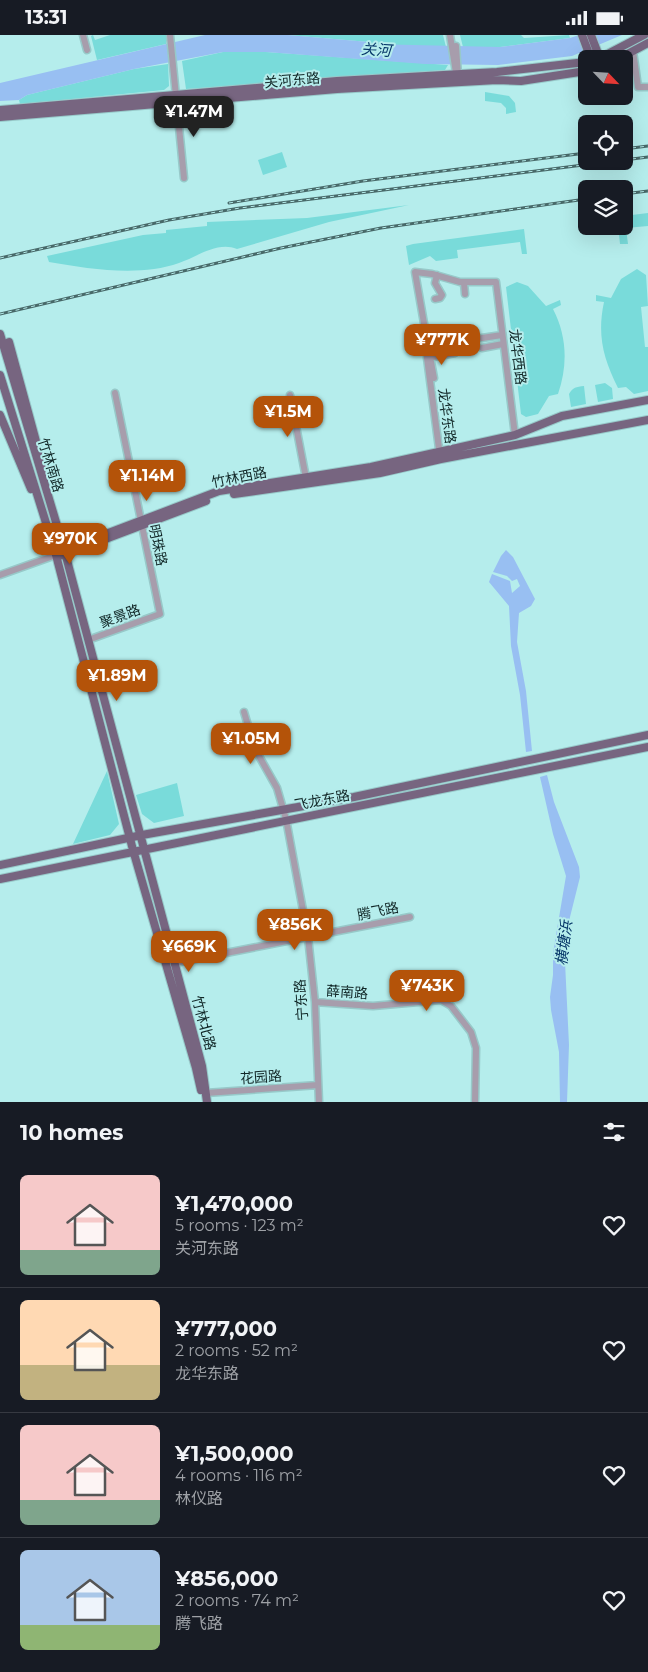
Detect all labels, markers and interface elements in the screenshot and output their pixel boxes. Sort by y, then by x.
text: 13:31 [25,6,67,29]
water label: 关河 [360,39,395,60]
north arrow [578,50,632,105]
map controls [578,50,633,235]
street label: 关河东路 [263,69,321,91]
pin: ¥1.47M [153,96,235,138]
text: ¥1.47M [165,102,223,121]
button: locate [578,115,633,170]
button: layers [578,180,633,235]
pin: ¥777K [407,323,477,366]
street label: 龙华西路 [506,328,530,386]
text: ¥777K [415,330,469,349]
street label: 龙华东路 [434,387,460,445]
pin: ¥1.5M [253,395,323,438]
text: ¥1.5M [264,402,312,421]
street label: 竹林南路 [34,436,68,494]
pin: ¥1.14M [106,459,188,502]
street label: 竹林西路 [210,463,268,491]
text: ¥1.14M [119,466,175,485]
pin: ¥970K [35,523,105,565]
street label: 明珠路 [145,523,171,567]
text: ¥970K [43,529,97,548]
street label: 聚景路 [97,600,143,632]
pin: ¥1.89M [76,659,158,702]
text: ¥1.89M [88,666,146,685]
pin: ¥1.05M [210,723,292,765]
text: ¥1.05M [222,729,280,748]
street label: 飞龙东路 [293,786,351,814]
street label: 腾飞路 [356,898,400,924]
pin: ¥856K [260,909,330,951]
text: ¥856K [268,915,322,934]
water label: 横塘浜 [551,917,576,966]
pin: ¥669K [154,931,224,973]
text: ¥669K [162,937,216,956]
pin: ¥743K [392,969,462,1012]
text: ¥743K [400,976,454,995]
street label: 宁东路 [291,978,311,1022]
street label: 薛南路 [325,982,369,1002]
street label: 竹林北路 [188,994,220,1052]
street label: 花园路 [239,1067,283,1087]
icon: filters [600,1118,628,1146]
text: 10 homes [20,1120,123,1145]
text: ¥1,470,000 [175,1191,293,1216]
icon: home [60,1195,120,1255]
icon: heart [600,1211,628,1239]
text: 5 rooms · 123 m² [175,1216,304,1235]
text: 关河东路 [175,1239,239,1258]
text: ¥777,000 [175,1316,277,1341]
icon: home [60,1320,120,1380]
icon: heart [600,1336,628,1364]
text: 2 rooms · 52 m² [175,1341,298,1360]
text: 龙华东路 [175,1364,239,1383]
text: ¥1,500,000 [175,1441,294,1466]
icon: home [60,1445,120,1505]
icon: heart [600,1461,628,1489]
text: 4 rooms · 116 m² [175,1466,303,1485]
text: 林仪路 [175,1489,223,1508]
text: ¥856,000 [175,1566,278,1591]
icon: home [60,1570,120,1630]
icon: heart [600,1586,628,1614]
text: 2 rooms · 74 m² [175,1591,299,1610]
text: 腾飞路 [175,1614,223,1633]

